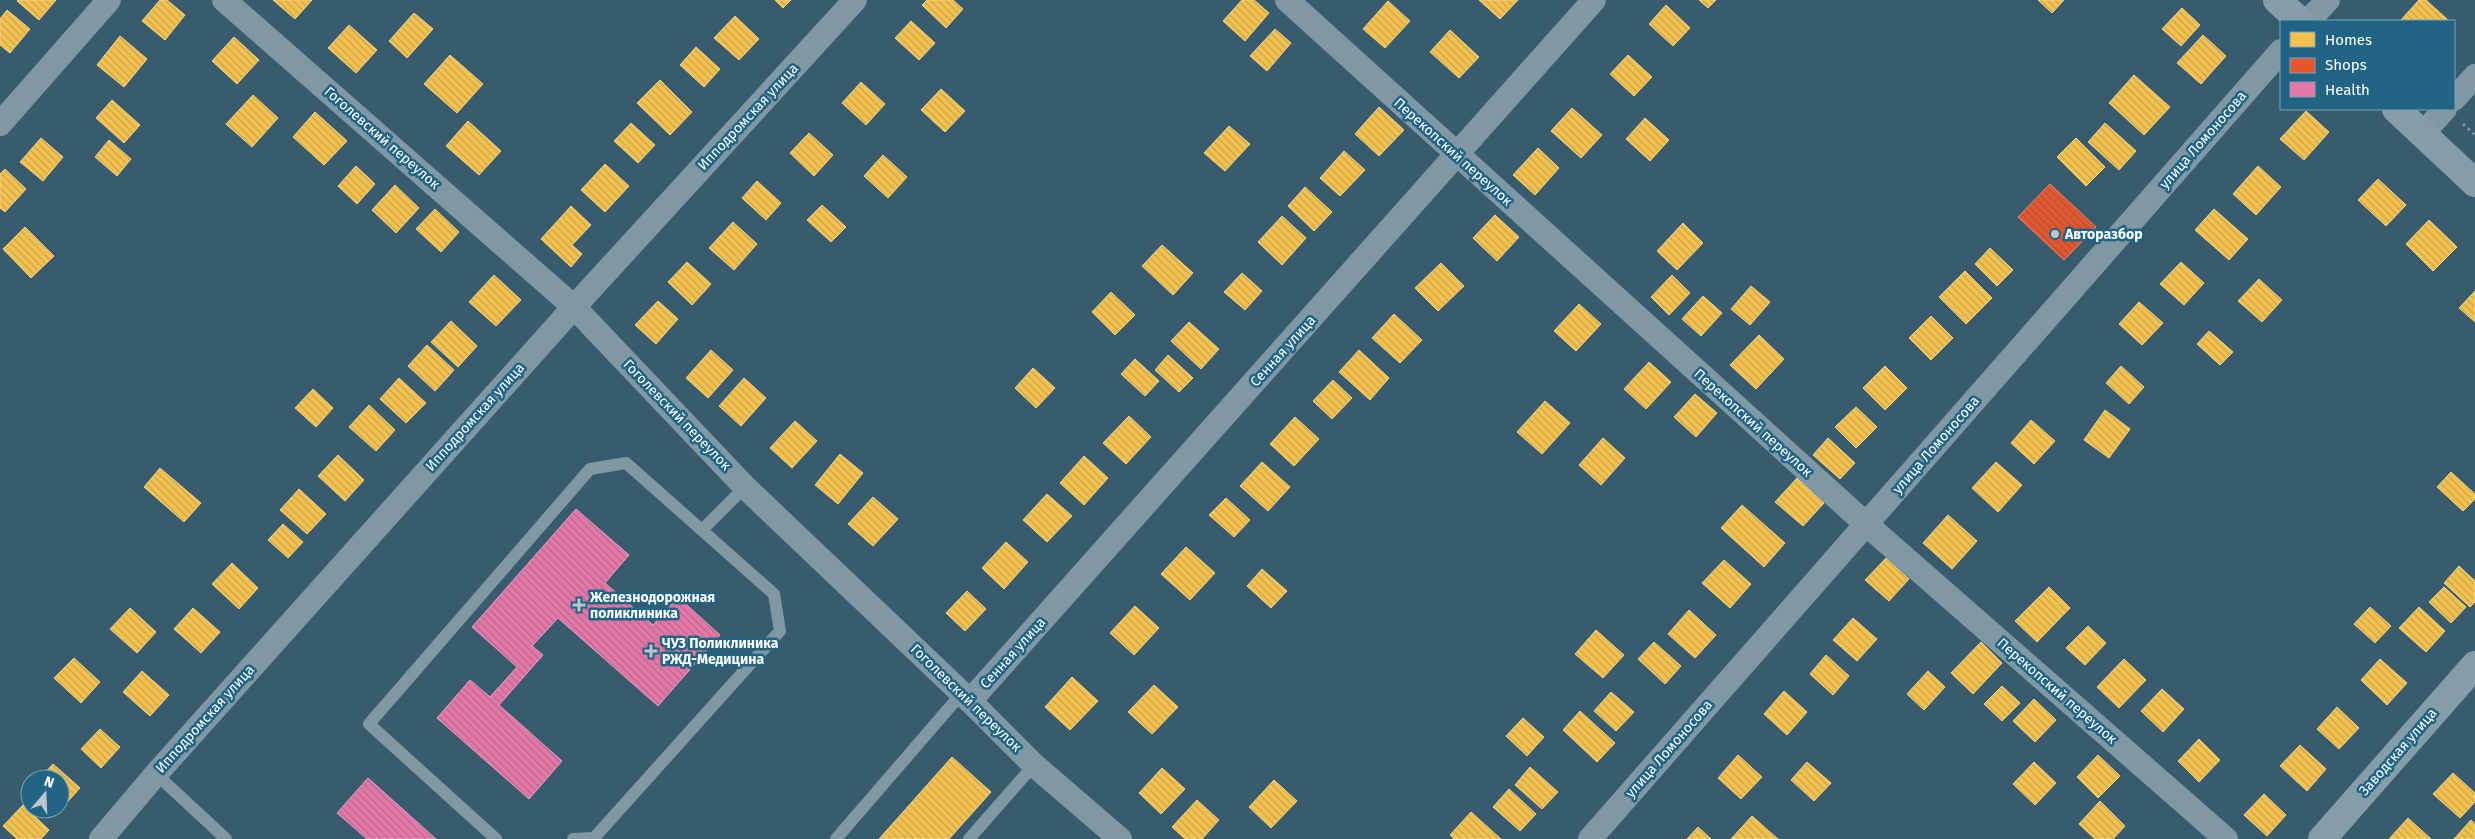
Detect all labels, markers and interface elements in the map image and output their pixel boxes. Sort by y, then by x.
legend [2280,20,2455,110]
text: Homes [2325,31,2372,49]
text: Shops [2325,56,2367,74]
street label: Ипподромская улица [694,60,802,174]
text: Health [2325,81,2370,99]
street label: Гоголевский переулок [321,83,444,193]
street label: улица Ломоносова [2156,88,2250,192]
street label: Перекопский переулок [1390,94,1516,210]
place label: Авторазбор [2064,226,2143,243]
marker: Авторазбор [2049,228,2061,240]
street label: Сенная улица [1247,312,1319,390]
street label: Гоголевский переулок [620,356,735,475]
street label: Ипподромская улица [422,359,528,475]
street label: Перекопский переулок [1690,365,1816,481]
street label: улица Ломоносова [1889,393,1983,497]
place label: Железнодорожная поликлиника [589,589,715,622]
marker: Железнодорожная поликлиника [572,598,586,612]
street label: Сенная улица [977,614,1049,692]
street label: Перекопский переулок [1994,634,2121,748]
place label: ЧУЗ Поликлиника РЖД-Медицина [662,635,779,668]
street label: Гоголевский переулок [907,641,1026,756]
marker: ЧУЗ Поликлиника РЖД-Медицина [644,644,658,658]
street label: Ипподромская улица [152,661,258,777]
street label: улица Ломоносова [1622,697,1716,801]
street label: Заводская улица [2355,705,2441,799]
north arrow [20,769,70,819]
text: N [42,773,56,792]

